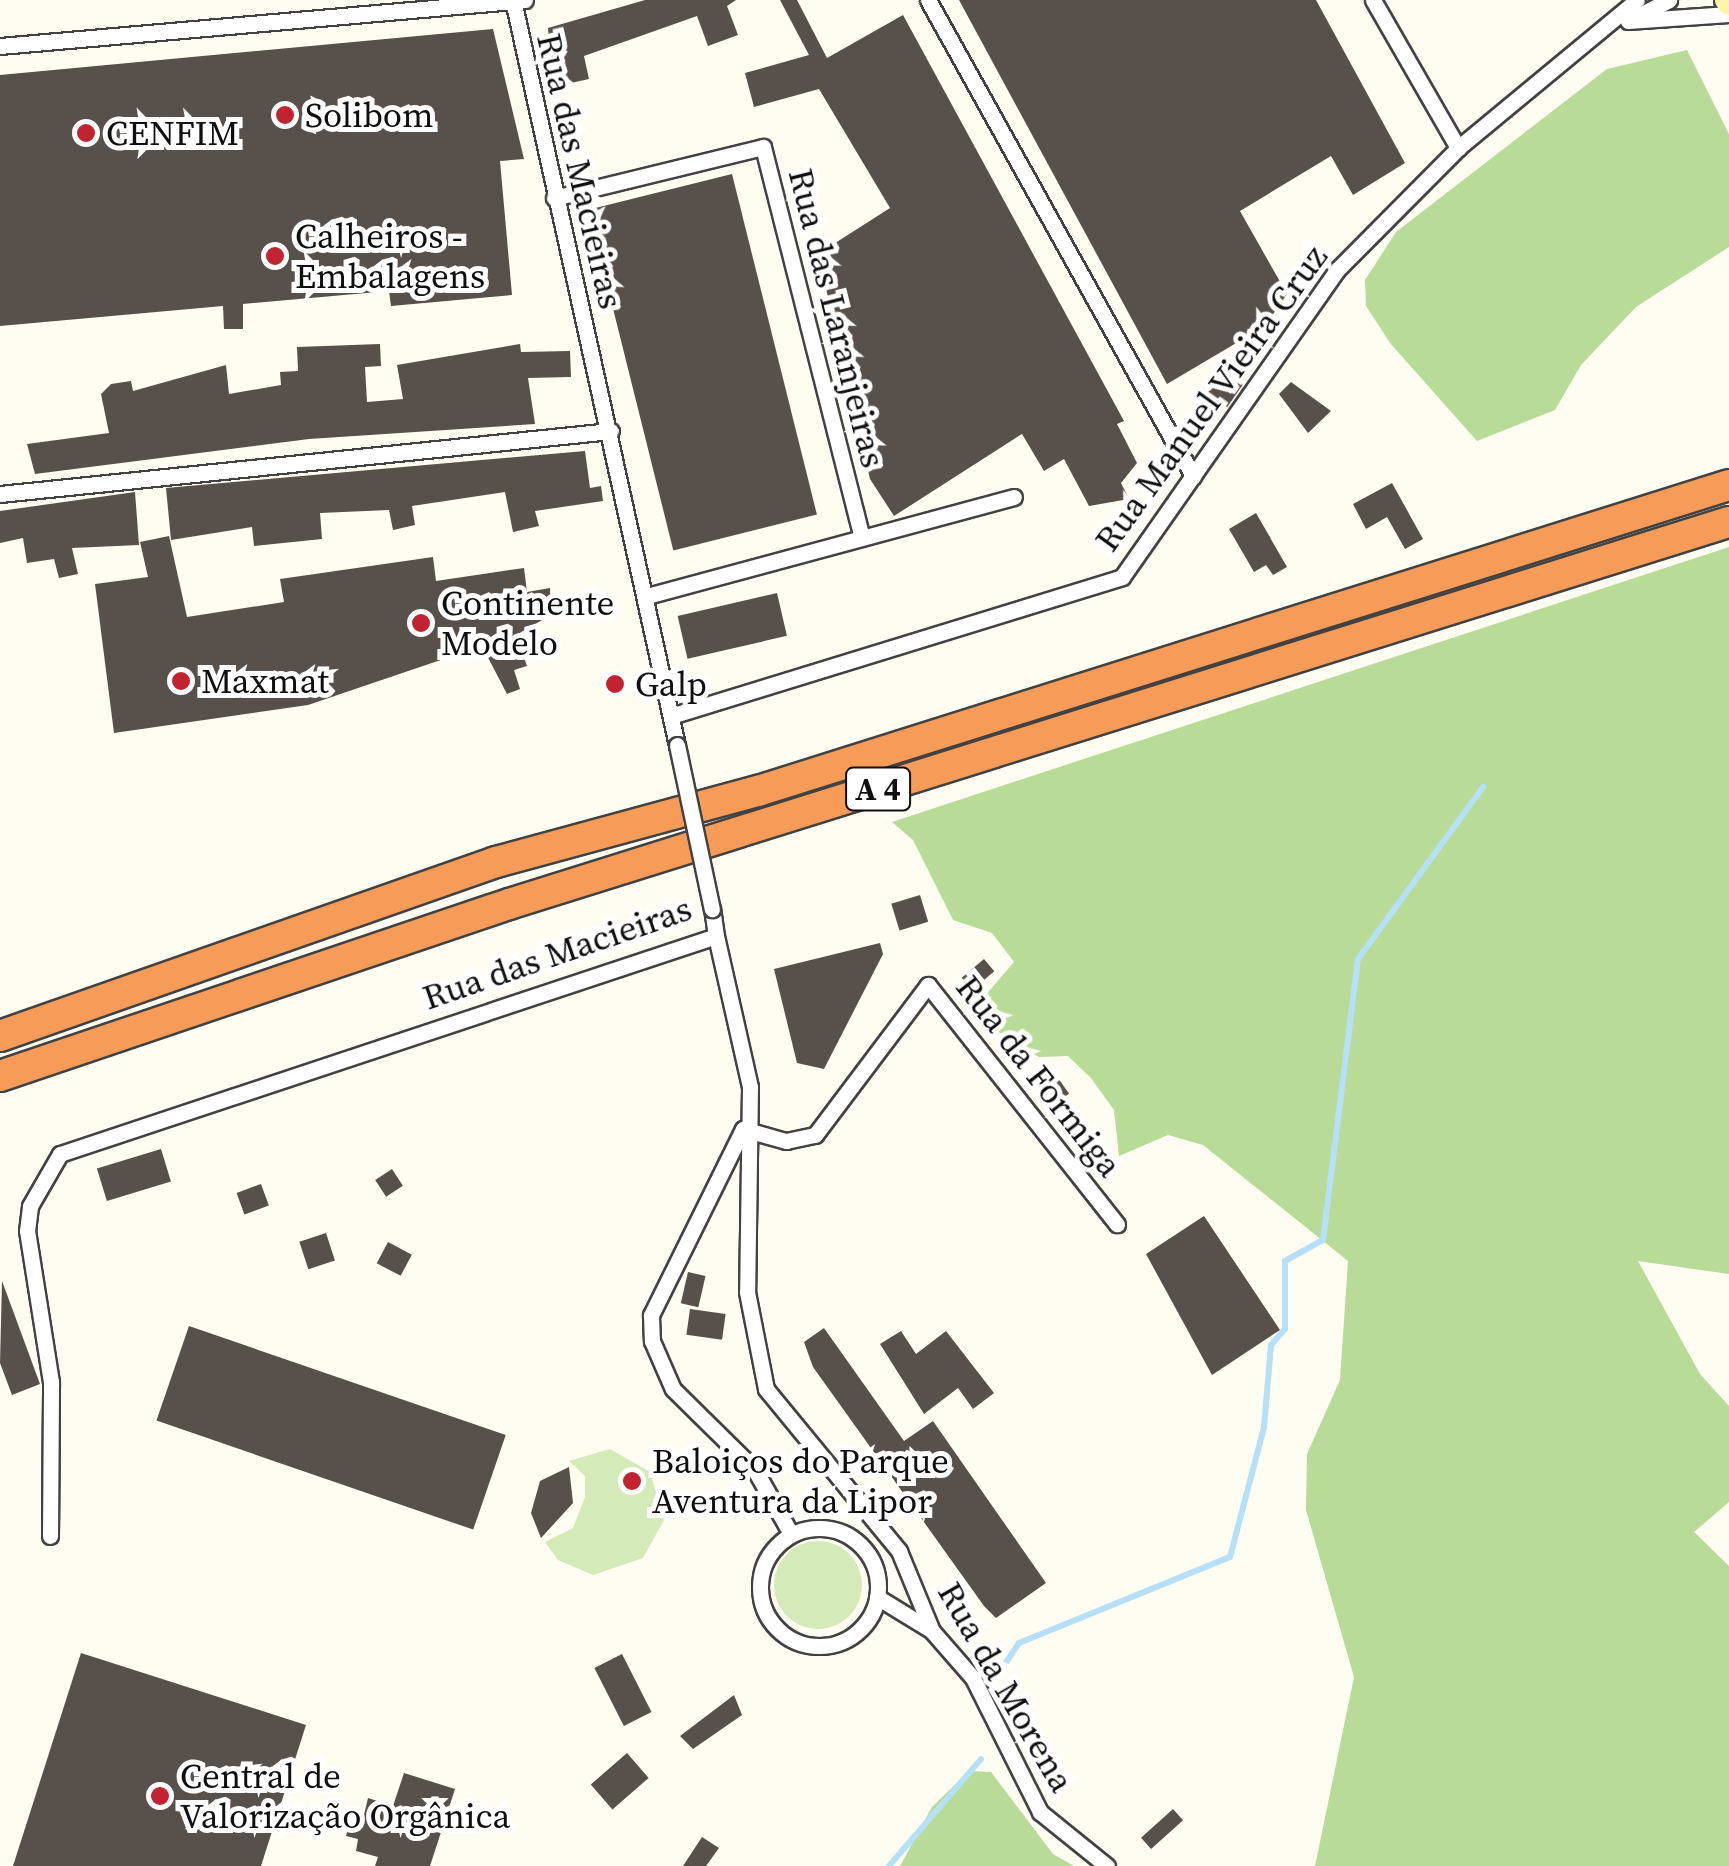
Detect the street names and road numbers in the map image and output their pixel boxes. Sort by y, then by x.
street label: Rua das Macieiras [528,29,632,313]
street label: Rua das Laranjeiras [780,164,894,472]
street label: Rua Manuel Vieira Cruz [1085,236,1337,560]
road number: A 4 [843,762,913,816]
street label: Rua das Macieiras [417,887,697,1019]
street label: Rua da Formiga [947,967,1131,1185]
street label: Rua da Morena [929,1574,1083,1800]

